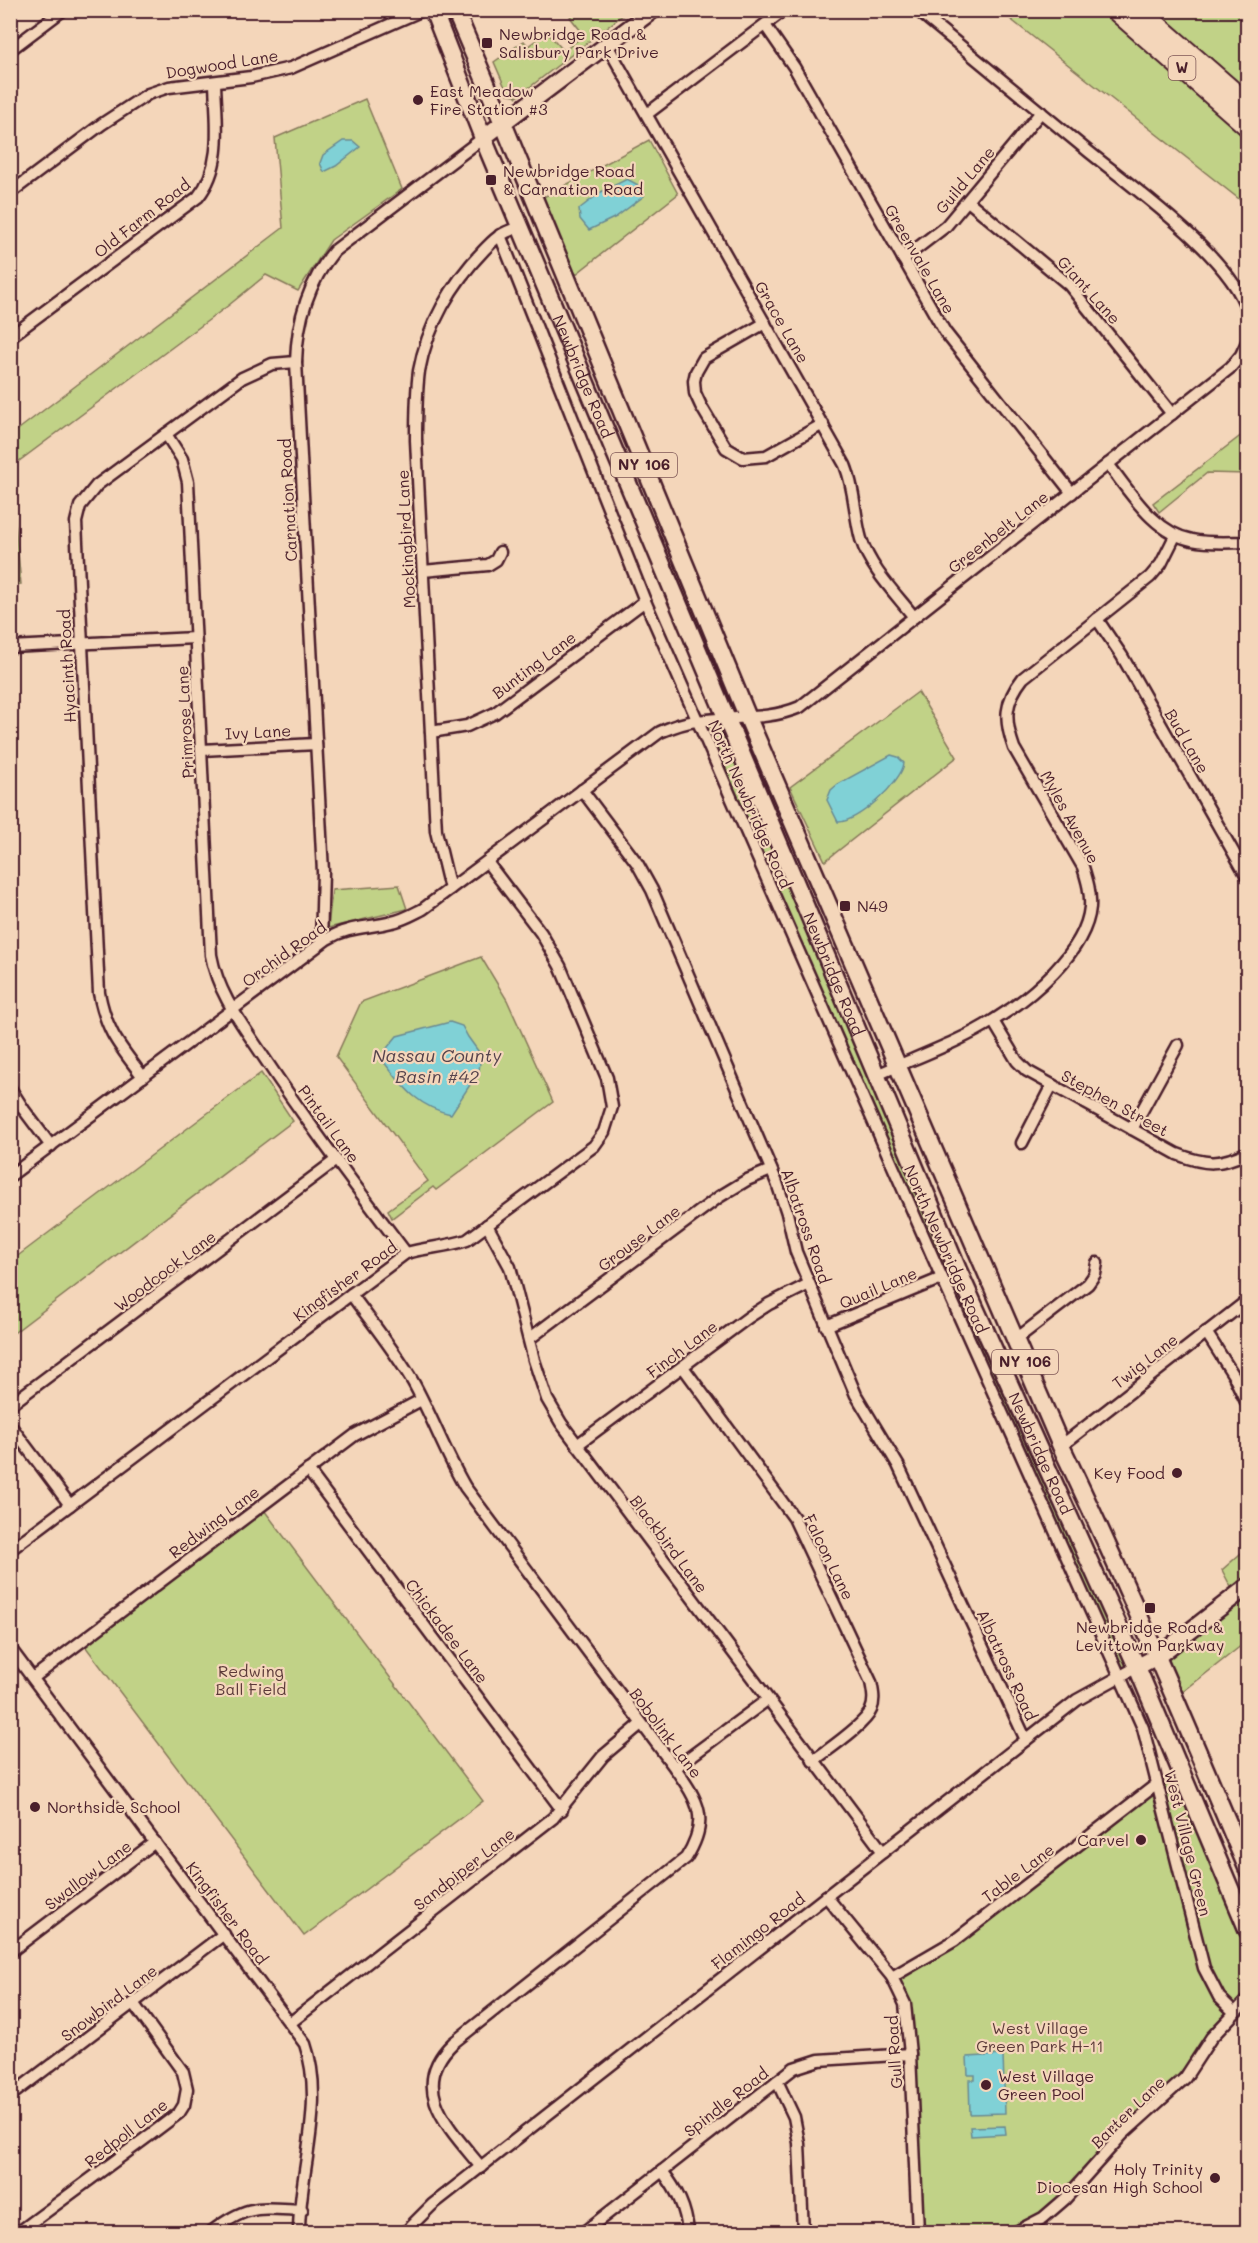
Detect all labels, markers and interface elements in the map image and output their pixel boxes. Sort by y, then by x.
place label: Newbridge Road & Salisbury Park Drive [499,23,659,62]
marker: Newbridge Road & Salisbury Park Drive [480,36,494,50]
street label: Dogwood Lane [164,44,280,83]
road number: W [1168,56,1196,80]
place label: East Meadow Fire Station #3 [430,80,548,119]
marker: East Meadow Fire Station #3 [411,93,425,107]
street label: Guild Lane [930,142,999,218]
place label: Newbridge Road & Carnation Road [503,160,643,199]
street label: Old Farm Road [89,173,194,262]
marker: Newbridge Road & Carnation Road [484,173,498,187]
street label: Greenvale Lane [881,200,960,317]
street label: Giant Lane [1053,251,1126,328]
street label: Grace Lane [750,277,814,367]
street label: Newbridge Road [548,311,619,441]
street label: Carnation Road [274,438,301,562]
road number: NY 106 [611,453,677,477]
street label: Mockingbird Lane [391,469,420,609]
street label: Greenbelt Lane [943,486,1052,577]
street label: Hyacinth Road [53,609,80,723]
street label: Bunting Lane [487,626,580,703]
street label: Primrose Lane [171,665,198,779]
street label: Bud Lane [1161,705,1214,777]
street label: North Newbridge Road [704,716,797,891]
street label: Ivy Lane [224,719,292,744]
street label: Myles Avenue [1036,767,1105,867]
place label: N49 [857,895,888,916]
marker: N49 [838,899,852,913]
street label: Newbridge Road [799,909,869,1039]
street label: Orchid Road [237,916,330,991]
water label: Nassau County Basin #42 [372,1043,502,1088]
street label: Stephen Street [1058,1064,1173,1141]
street label: Pintail Lane [294,1080,365,1167]
street label: North Newbridge Road [900,1161,993,1336]
street label: Albatross Road [777,1166,836,1286]
street label: Grouse Lane [593,1200,684,1276]
street label: Woodcock Lane [110,1225,220,1316]
street label: Kingfisher Road [289,1236,401,1325]
street label: Quail Lane [836,1262,920,1313]
street label: Finch Lane [642,1315,721,1382]
street label: Twig Lane [1108,1328,1182,1393]
road number: NY 106 [992,1350,1058,1374]
street label: Newbridge Road [1004,1389,1078,1517]
place label: Key Food [1094,1462,1165,1483]
marker: Key Food [1170,1466,1184,1480]
street label: Redwing Lane [164,1481,263,1562]
street label: Blackbird Lane [626,1491,713,1597]
street label: Falcon Lane [800,1510,859,1603]
street label: Chickadee Lane [401,1574,494,1687]
marker: Newbridge Road & Levittown Parkway [1143,1601,1157,1615]
street label: Albatross Road [973,1606,1042,1724]
place label: Newbridge Road & Levittown Parkway [1076,1616,1224,1655]
park label: Redwing Ball Field [216,1660,286,1699]
street label: Bobolink Lane [626,1683,707,1782]
street label: West Village Green [1160,1768,1217,1918]
place label: Northside School [47,1796,181,1817]
marker: Northside School [28,1800,42,1814]
street label: Sandpiper Lane [409,1823,519,1915]
place label: Carvel [1077,1829,1129,1850]
marker: Carvel [1134,1833,1148,1847]
street label: Swallow Lane [40,1835,135,1914]
street label: Table Lane [977,1839,1058,1907]
street label: Kingfisher Road [182,1857,273,1968]
street label: Flamingo Road [707,1887,809,1974]
street label: Snowbird Lane [56,1960,161,2046]
street label: Gull Road [880,2015,907,2089]
park label: West Village Green Park H-11 [976,2017,1104,2056]
street label: Spindle Road [679,2062,772,2141]
place label: West Village Green Pool [998,2065,1094,2104]
street label: Barter Lane [1086,2071,1169,2152]
marker: West Village Green Pool [979,2078,993,2092]
street label: Redpoll Lane [80,2094,172,2172]
place label: Holy Trinity Diocesan High School [1036,2158,1203,2197]
marker: Holy Trinity Diocesan High School [1208,2171,1222,2185]

